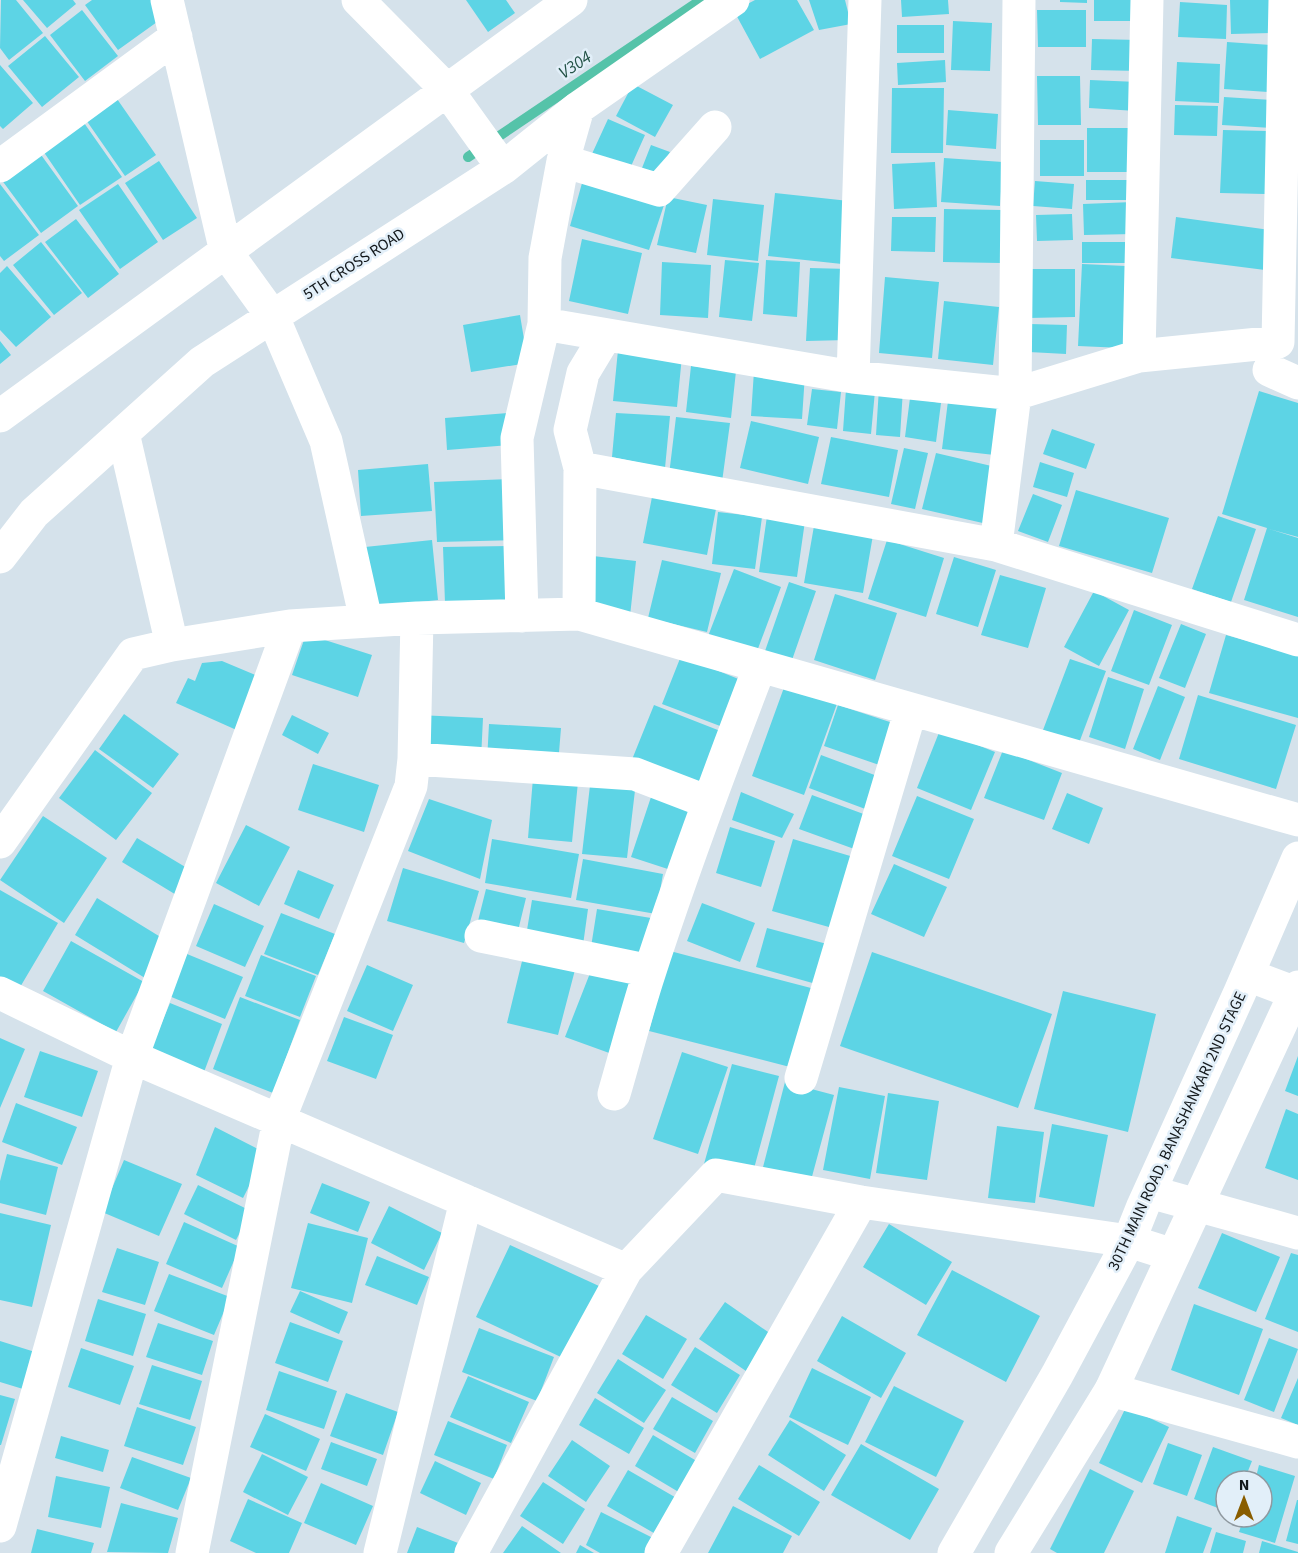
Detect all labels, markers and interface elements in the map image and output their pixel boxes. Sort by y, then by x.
water label: V304 [554,45,597,85]
street label: 5TH CROSS ROAD [299,223,409,305]
street label: 30TH MAIN ROAD, BANASHANKARI 2ND STAGE [1103,988,1251,1274]
north arrow [1214,1469,1274,1529]
text: N [1239,1474,1249,1496]

